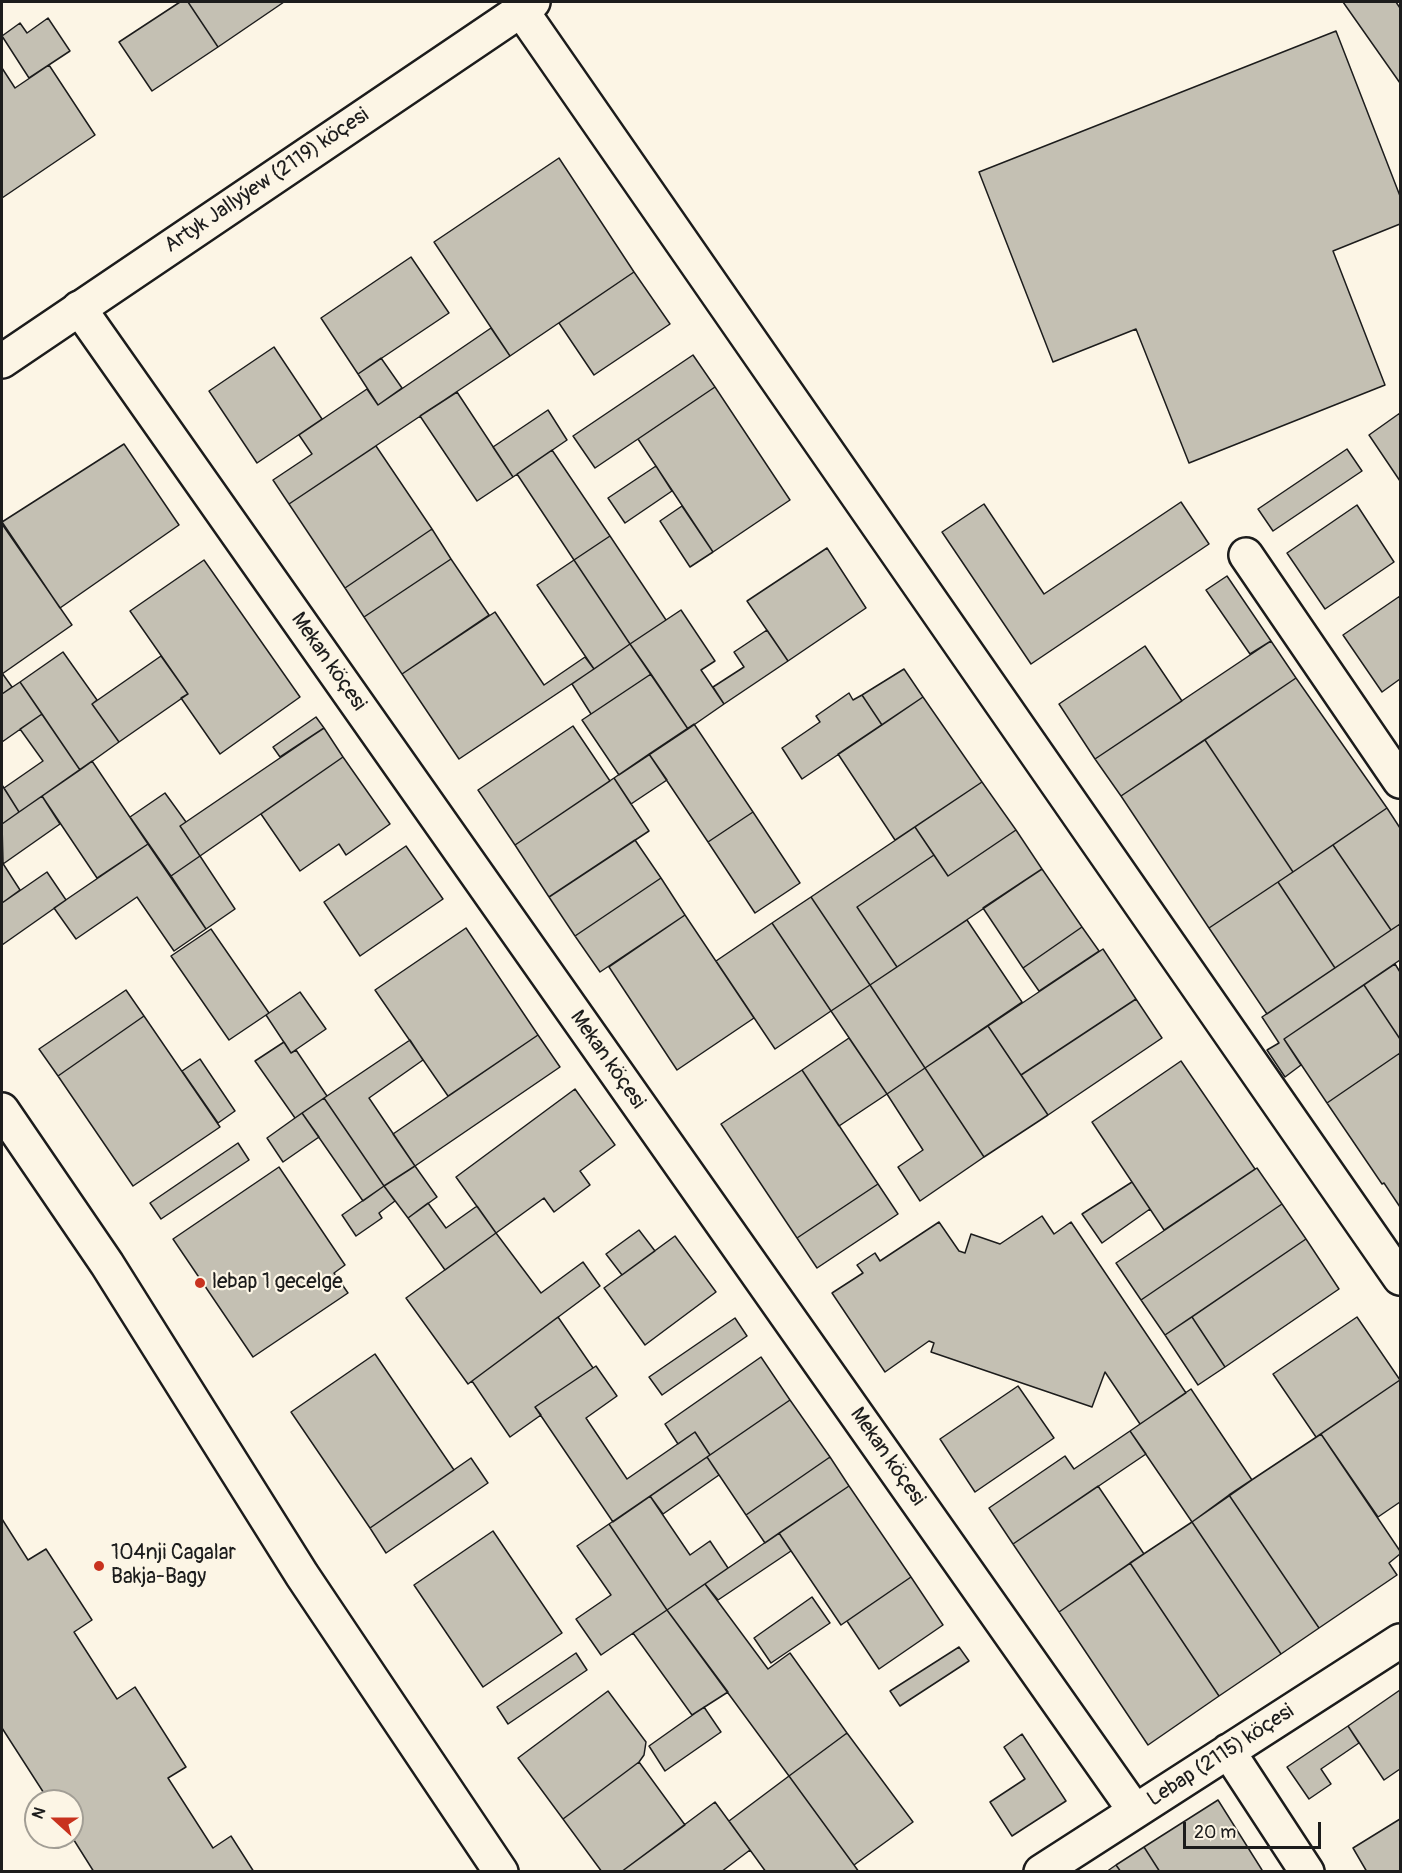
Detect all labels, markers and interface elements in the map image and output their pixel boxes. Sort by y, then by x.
street label: Artyk Jallyýew (2119) köçesi [160,103,374,259]
street label: Mekan köçesi [285,608,371,716]
street label: Mekan köçesi [564,1006,650,1114]
place label: lebap 1 gecelge [212,1270,343,1296]
marker: lebap 1 gecelge [193,1276,207,1290]
street label: Mekan köçesi [844,1403,930,1511]
place label: 104nji Cagalar Bakja-Bagy [111,1541,236,1591]
marker: 104nji Cagalar Bakja-Bagy [92,1559,106,1573]
street label: Lebap (2115) köçesi [1143,1699,1299,1813]
north arrow [24,1789,84,1849]
text: N [28,1805,50,1822]
scale bar [1186,1810,1324,1848]
text: 20 m [1194,1821,1236,1844]

